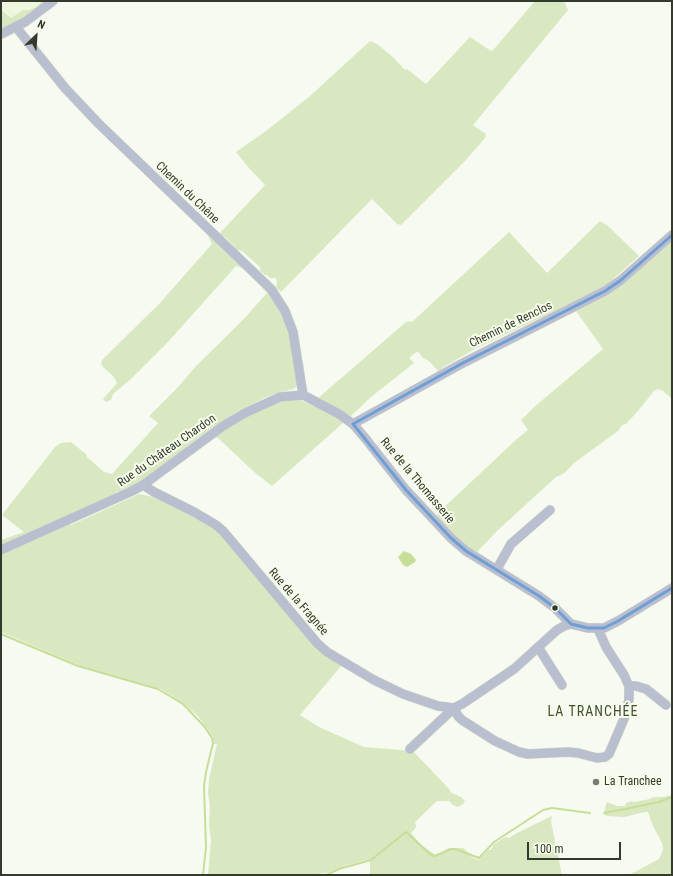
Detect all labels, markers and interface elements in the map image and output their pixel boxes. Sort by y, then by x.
north arrow [16,16,56,56]
text: N [35,17,47,32]
street label: Chemin du Chêne [152,159,222,227]
street label: Chemin de Renclos [467,299,555,351]
street label: Rue du Château Chardon [115,412,219,490]
street label: Rue de la Thomasserie [377,435,457,527]
street label: Rue de la Fragnée [265,566,331,638]
unlabelled marker [550,603,560,613]
district label: LA TRANCHÉE [547,704,639,720]
place label: La Tranchee [604,775,662,789]
marker: La Tranchee [591,777,601,787]
scale bar [529,834,623,860]
text: 100 m [534,842,564,856]

